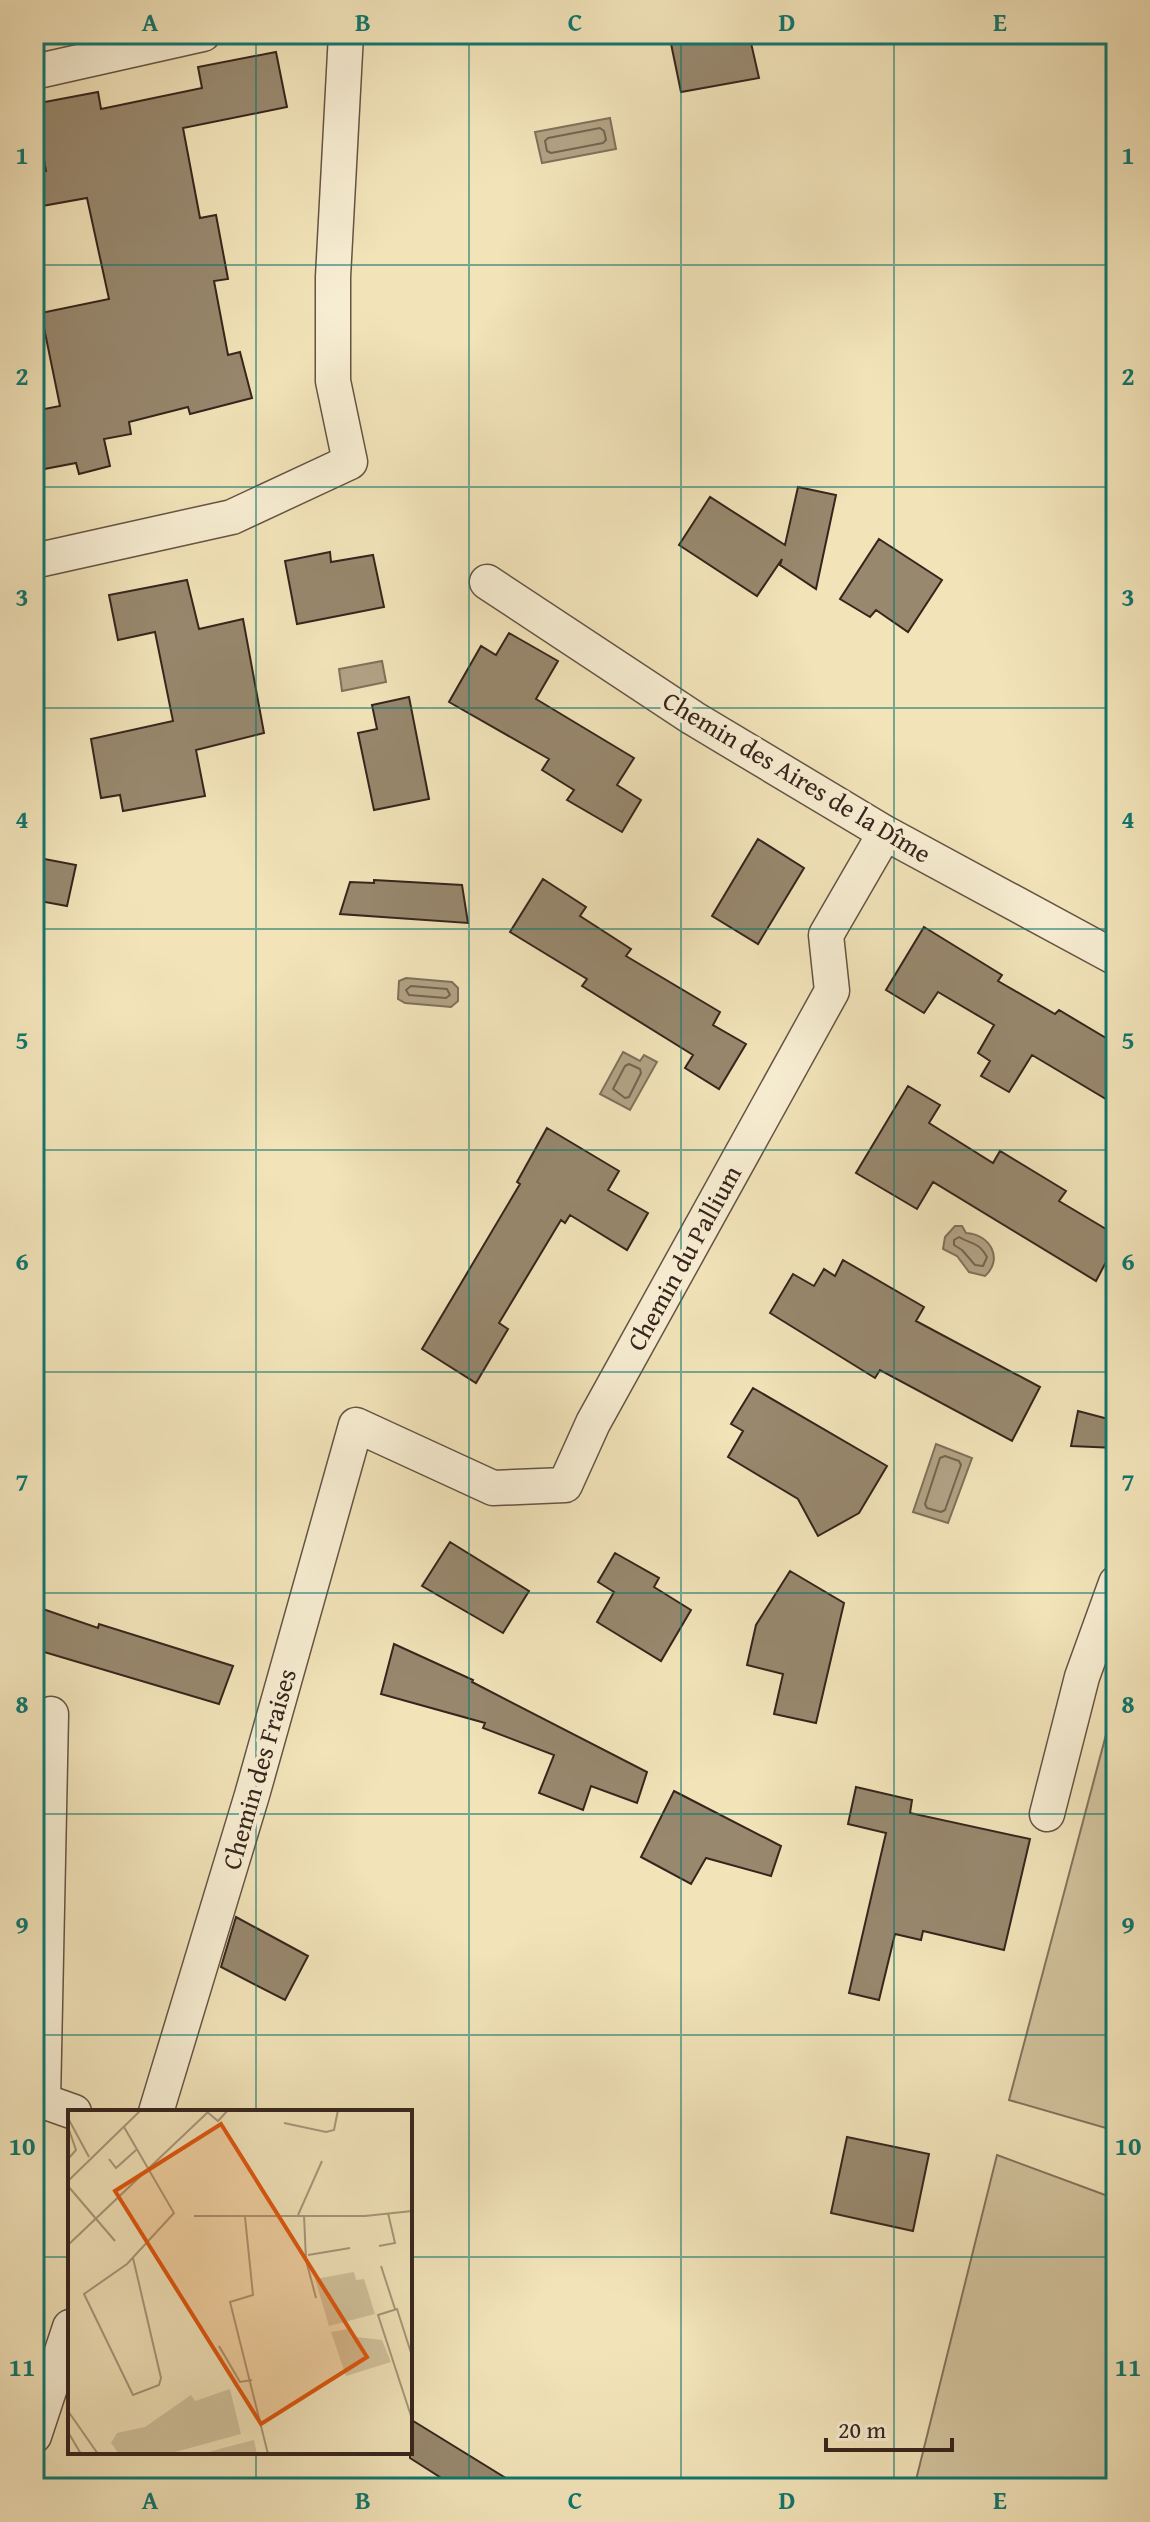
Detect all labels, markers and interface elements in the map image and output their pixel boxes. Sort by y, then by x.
text: A [142,2,159,41]
text: B [355,2,371,41]
text: C [568,2,582,41]
text: D [779,2,795,41]
text: E [993,2,1007,41]
text: 1 [15,135,29,174]
text: 1 [1121,135,1135,174]
text: 2 [15,356,29,395]
text: 2 [1121,356,1135,395]
text: 3 [15,577,29,616]
text: 3 [1121,577,1135,616]
street label: Chemin des Aires de la Dîme [656,681,939,872]
text: 4 [15,799,29,838]
text: 4 [1121,799,1135,838]
text: 5 [15,1020,29,1059]
text: 5 [1121,1020,1135,1059]
street label: Chemin du Pallium [616,1158,751,1358]
text: 6 [15,1241,29,1280]
text: 6 [1121,1241,1135,1280]
text: 7 [15,1462,29,1501]
text: 7 [1121,1462,1135,1501]
street label: Chemin des Fraises [211,1664,306,1874]
text: 8 [15,1684,29,1723]
text: 8 [1121,1684,1135,1723]
text: 9 [15,1905,29,1944]
text: 9 [1121,1905,1135,1944]
inset map [68,2110,412,2454]
text: 10 [9,2126,35,2165]
text: 10 [1115,2126,1141,2165]
text: 11 [9,2347,35,2386]
text: 11 [1115,2347,1141,2386]
scale bar [826,2402,952,2452]
text: 20 m [838,2412,886,2447]
text: A [142,2480,159,2519]
text: B [355,2480,371,2519]
text: C [568,2480,582,2519]
text: D [779,2480,795,2519]
text: E [993,2480,1007,2519]

